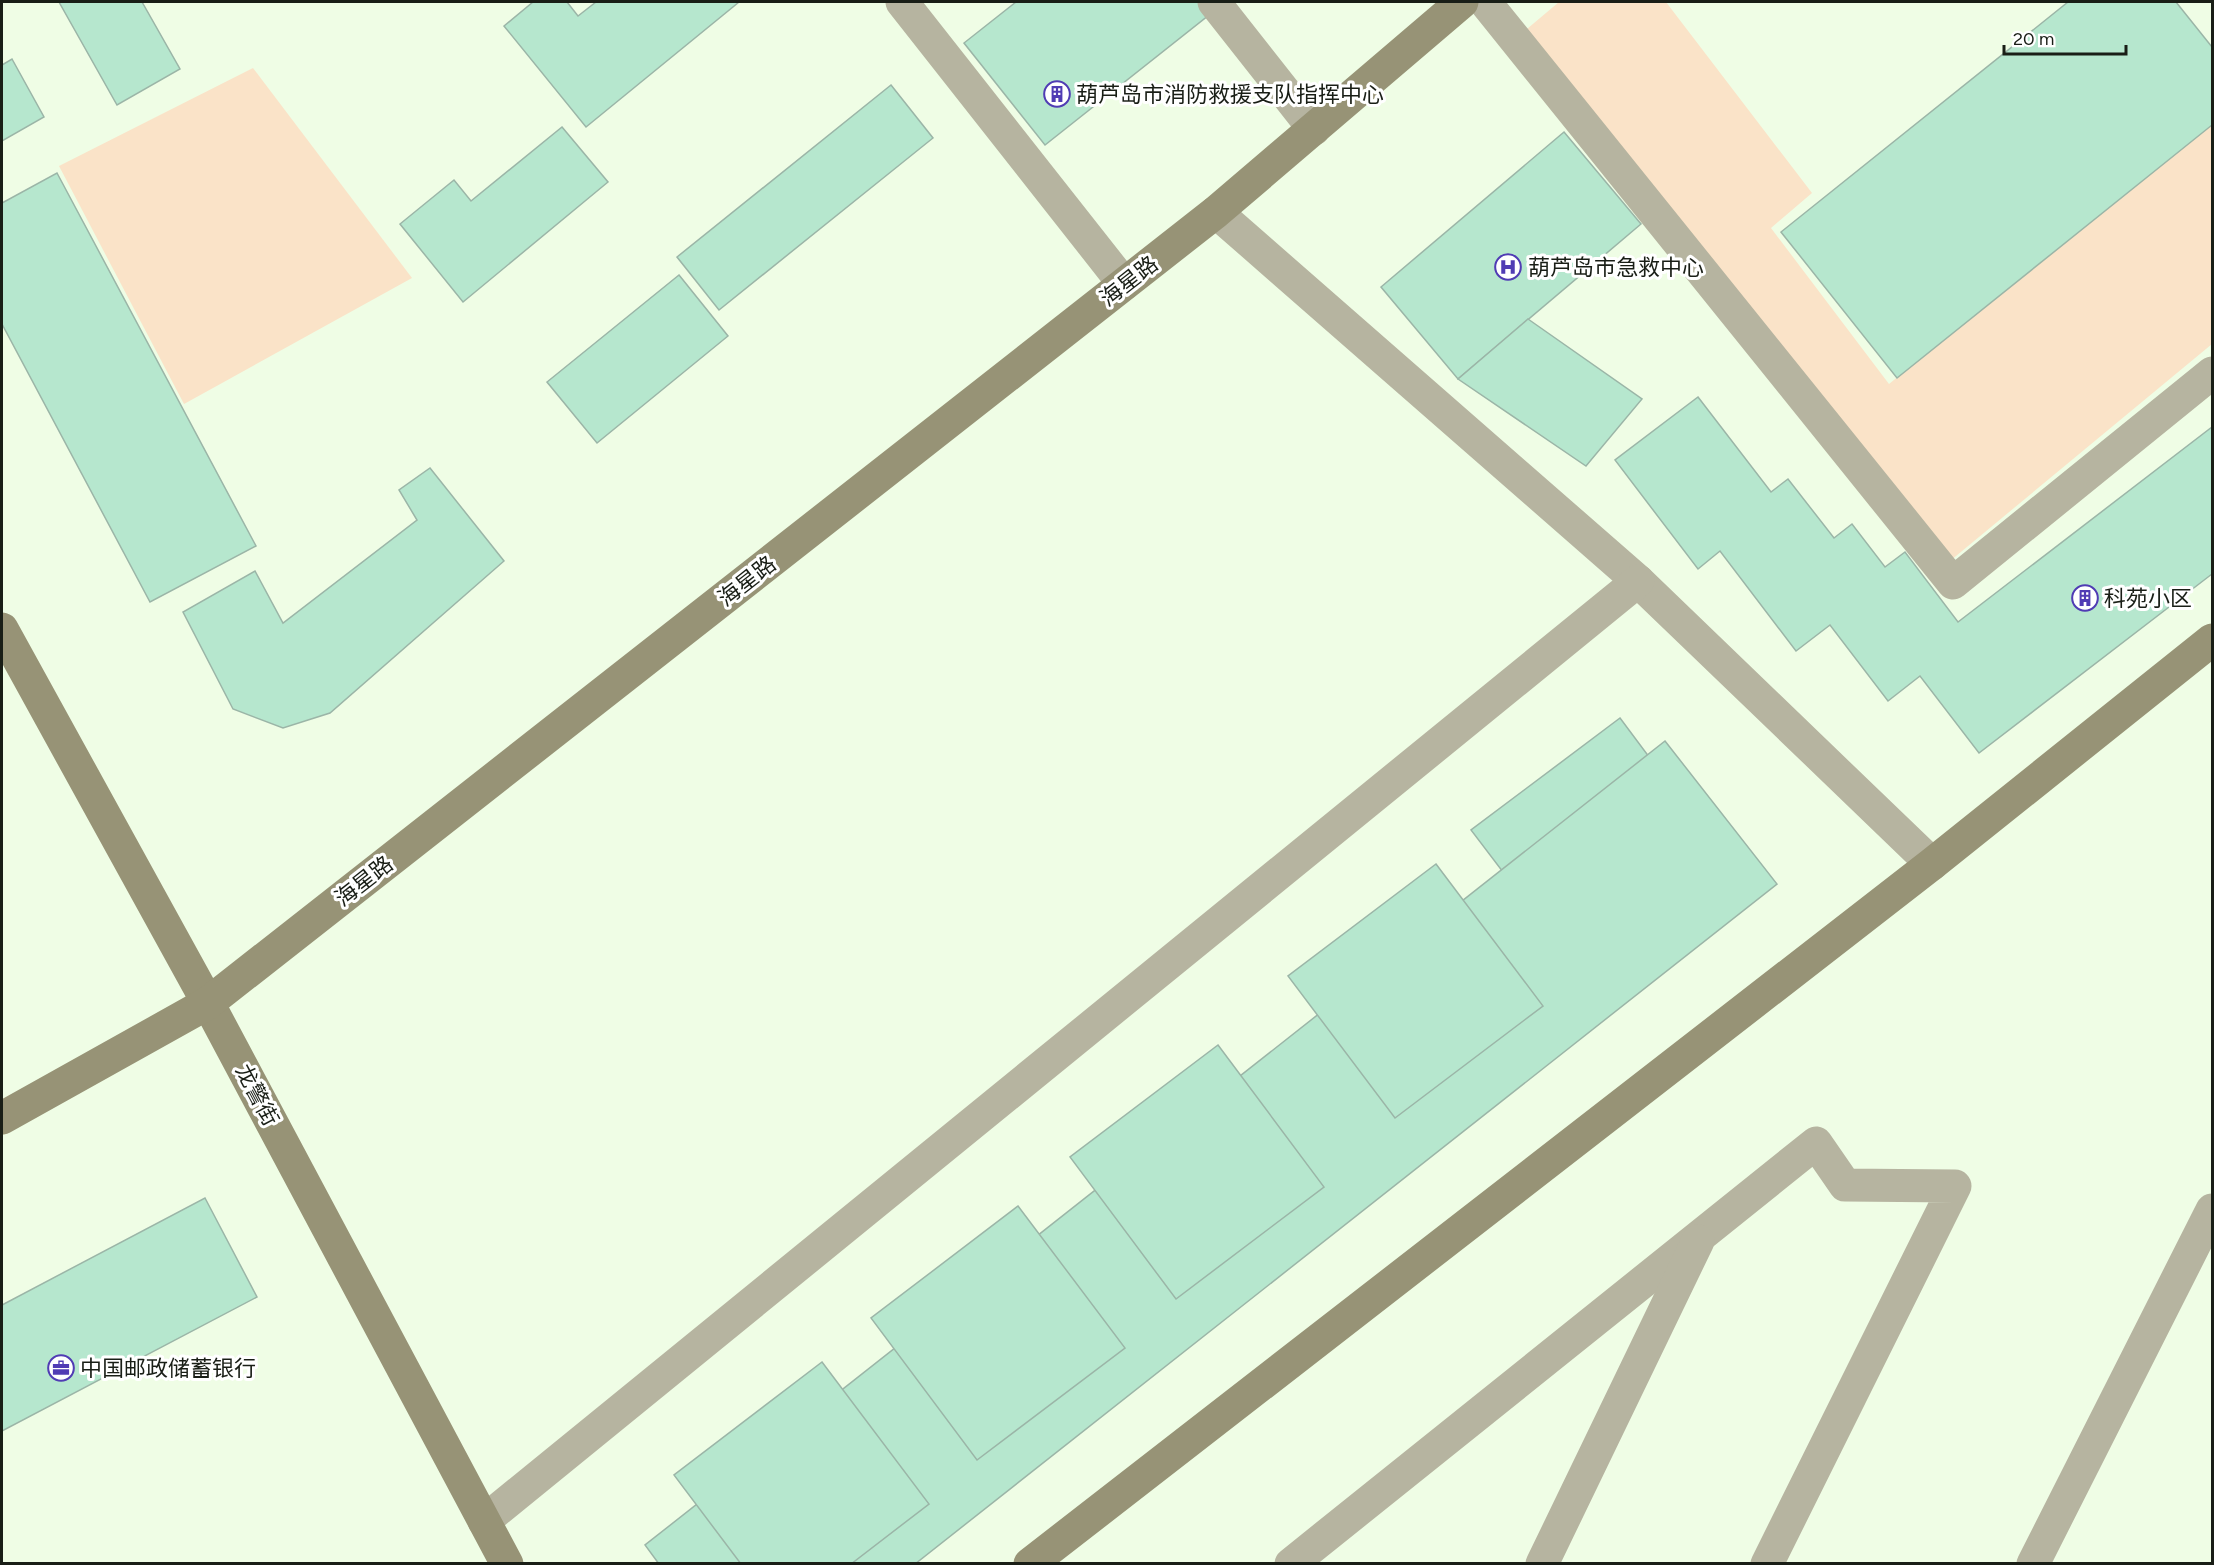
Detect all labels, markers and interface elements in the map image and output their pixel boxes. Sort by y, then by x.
scale bar [2004,18,2126,56]
text: 20 m [2013,28,2054,50]
building icon: 葫芦岛市消防救援支队指挥中心 [1042,79,1072,109]
place label: 葫芦岛市消防救援支队指挥中心 [1076,81,1384,108]
street label: 海星路 [1095,250,1163,312]
hospital icon: 葫芦岛市急救中心 [1493,252,1523,282]
place label: 葫芦岛市急救中心 [1528,254,1704,281]
street label: 海星路 [713,550,781,612]
building icon: 科苑小区 [2070,583,2100,613]
place label: 科苑小区 [2104,585,2192,612]
street label: 海星路 [330,850,398,912]
street label: 龙警街 [230,1060,284,1130]
office icon: 中国邮政储蓄银行 [46,1353,76,1383]
place label: 中国邮政储蓄银行 [80,1355,256,1382]

